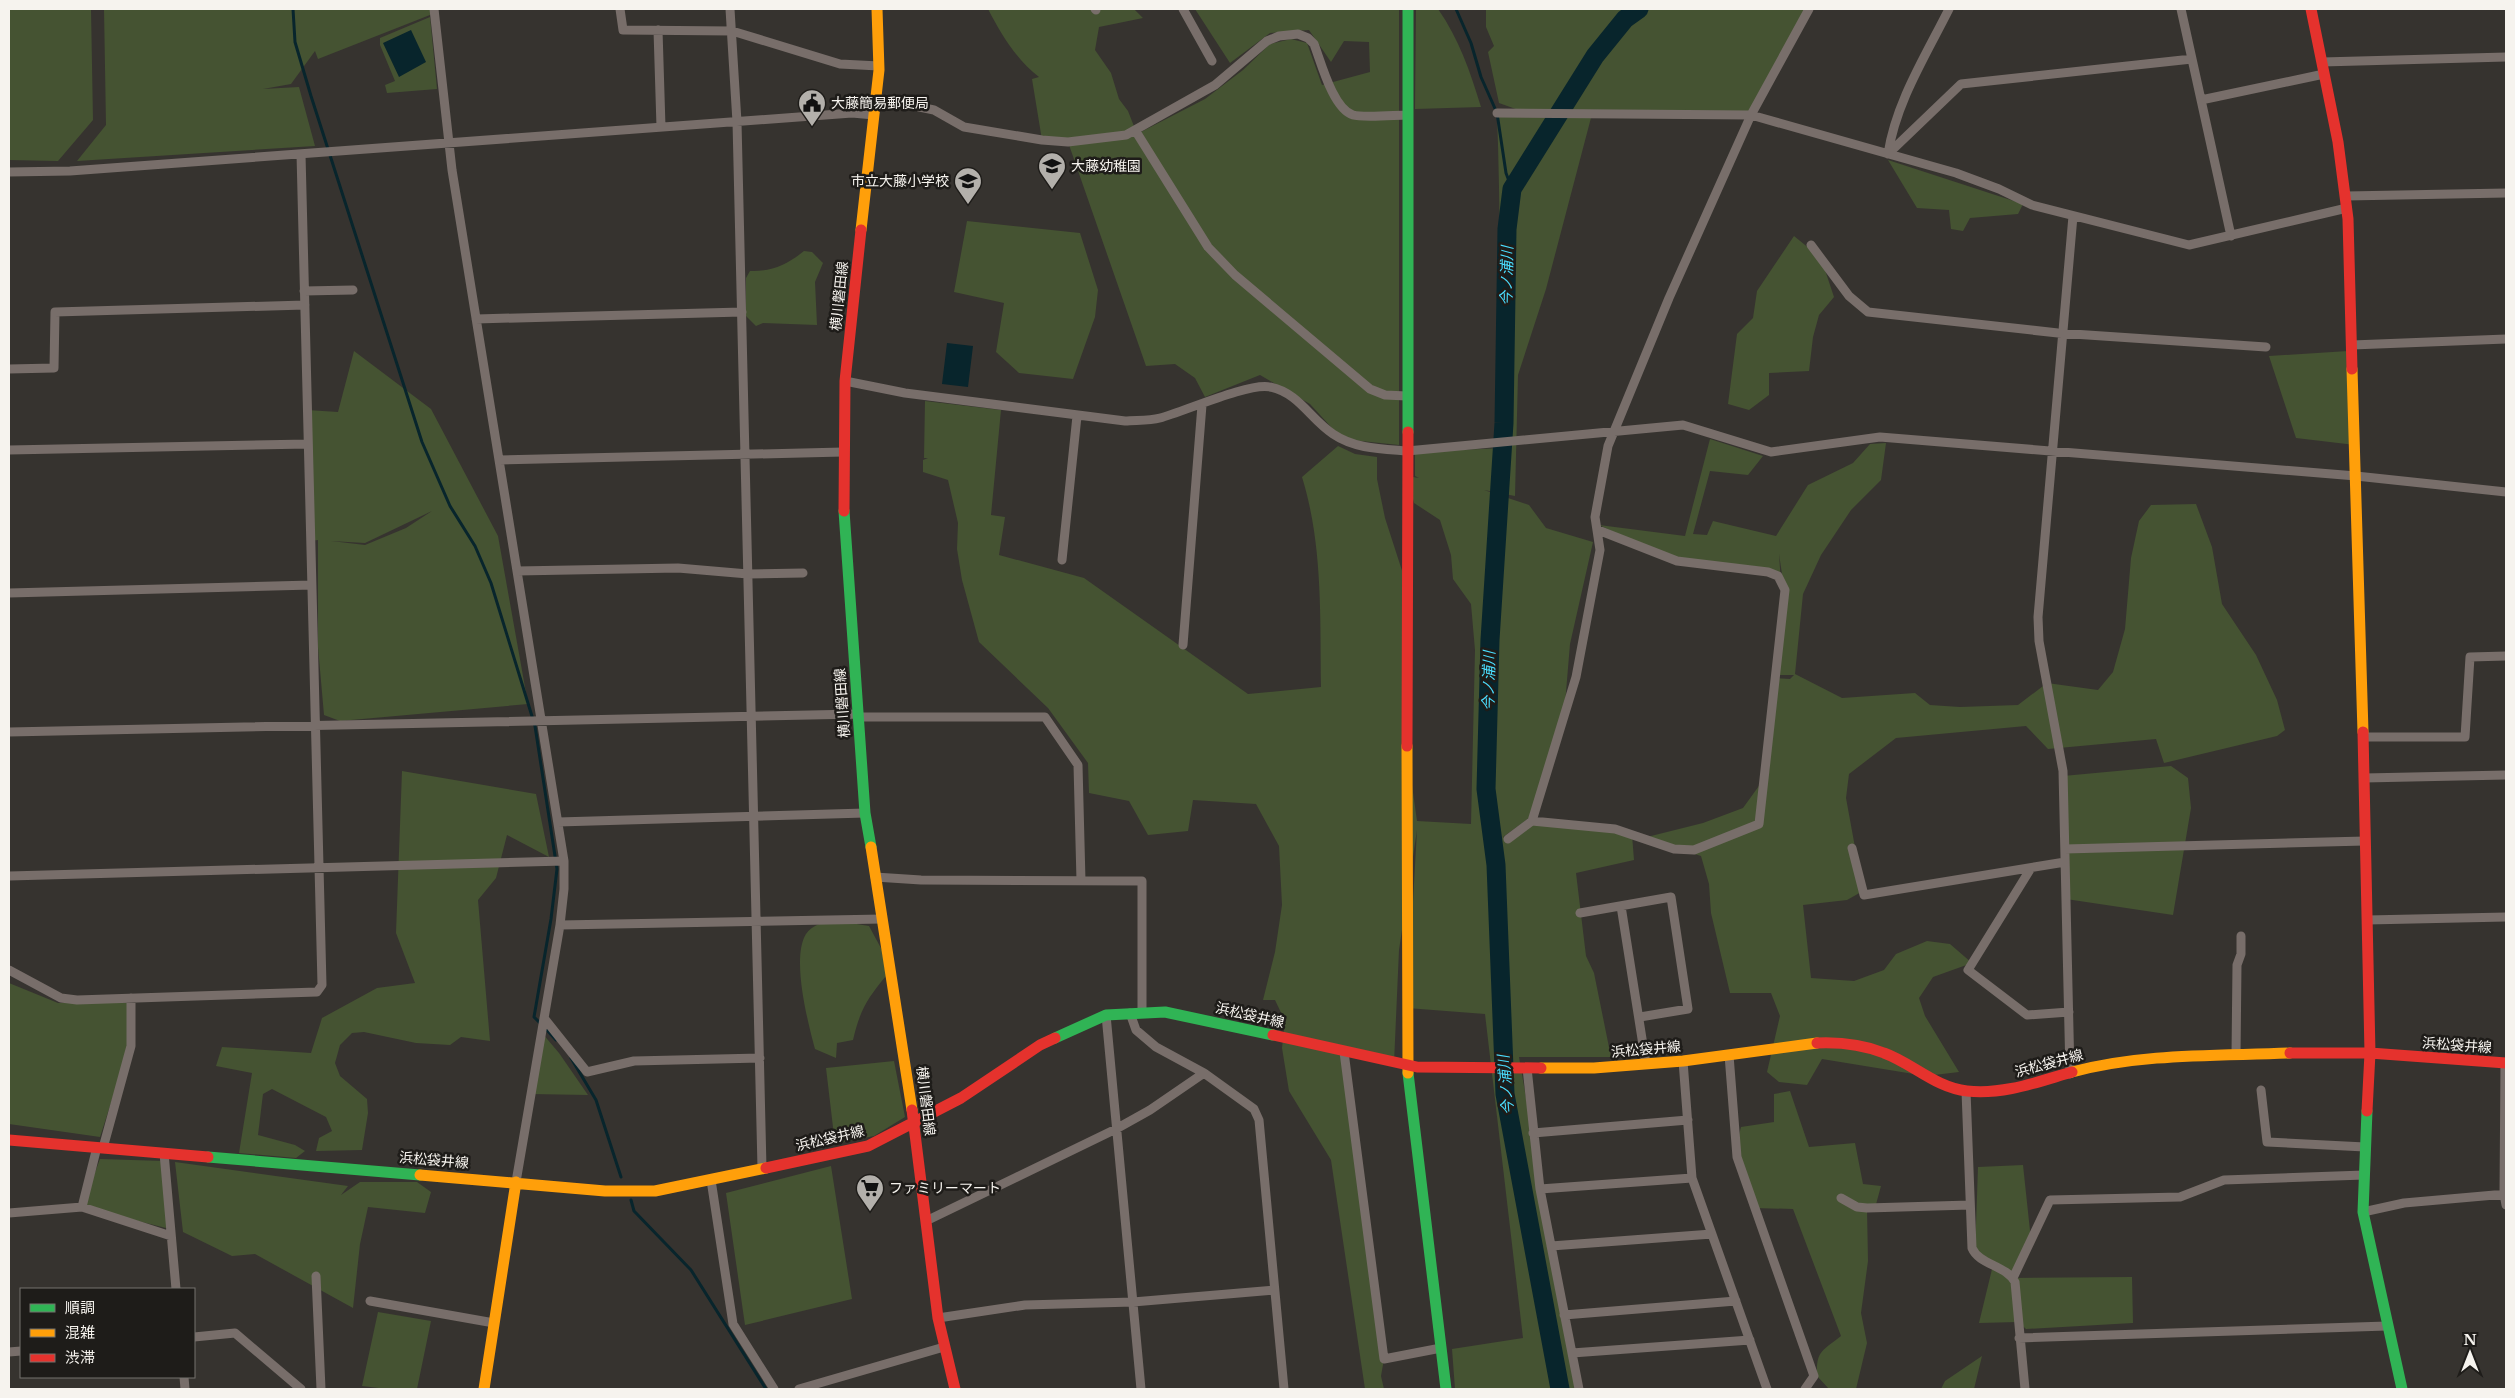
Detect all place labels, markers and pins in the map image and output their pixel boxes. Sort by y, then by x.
public building icon: 大藤簡易郵便局 [797,88,827,127]
place label: 大藤簡易郵便局 [831,94,929,112]
school or university icon: 大藤幼稚園 [1037,151,1067,190]
place label: 大藤幼稚園 [1071,157,1141,175]
school or university icon: 市立大藤小学校 [953,166,983,205]
place label: 市立大藤小学校 [851,172,949,190]
supermarket icon: ファミリーマート [855,1173,885,1212]
place label: ファミリーマート [889,1179,1001,1197]

